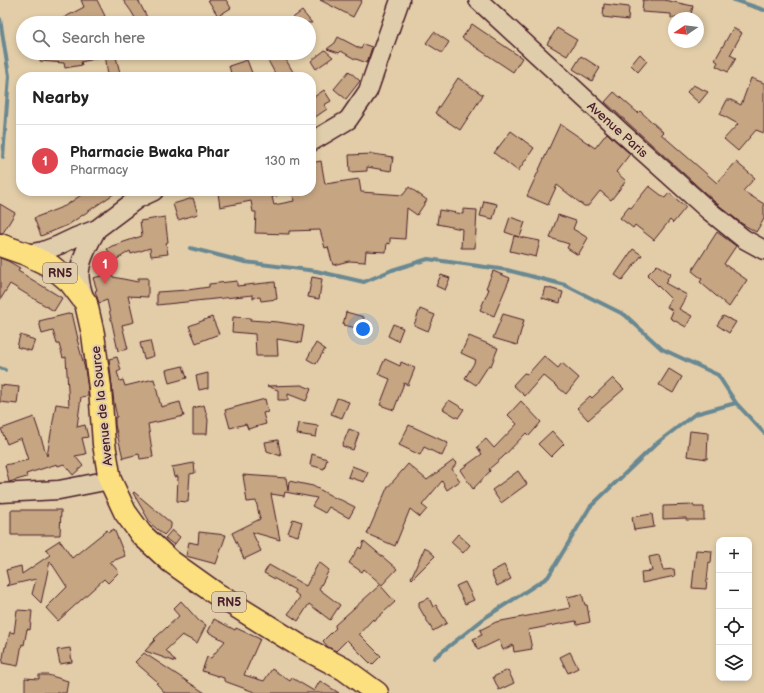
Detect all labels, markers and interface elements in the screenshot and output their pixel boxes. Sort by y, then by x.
north arrow [668,12,704,48]
search box [16,16,316,60]
icon: search [30,27,52,49]
text: Search here [62,29,145,48]
text: Nearby [32,88,89,108]
street label: Avenue Paris [584,98,651,162]
text: Pharmacie Bwaka Phar [70,143,229,162]
text: 1 [42,153,48,169]
text: 130 m [265,153,300,169]
text: Pharmacy [70,162,128,178]
pin: 1 [92,251,118,284]
road number: RN5 [43,263,77,283]
your location [353,319,373,339]
street label: Avenue de la Source [88,345,116,467]
map controls [716,537,752,681]
button: + [716,537,752,573]
button: − [716,573,752,609]
road number: RN5 [212,592,246,612]
button: locate [716,609,752,645]
button: layers [716,645,752,681]

